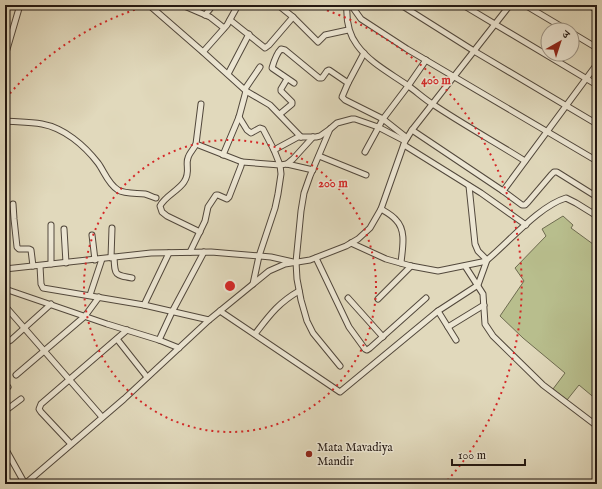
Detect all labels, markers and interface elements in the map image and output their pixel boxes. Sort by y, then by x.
north arrow [540,22,580,62]
text: उ [558,27,573,43]
text: 400 m [421,73,452,88]
text: 200 m [318,176,348,191]
centre of rings [223,279,237,293]
place label: Mata Mavadiya Mandir [317,440,394,469]
scale bar [452,441,525,467]
text: 100 m [458,448,486,463]
marker: Mata Mavadiya Mandir [304,449,314,459]

